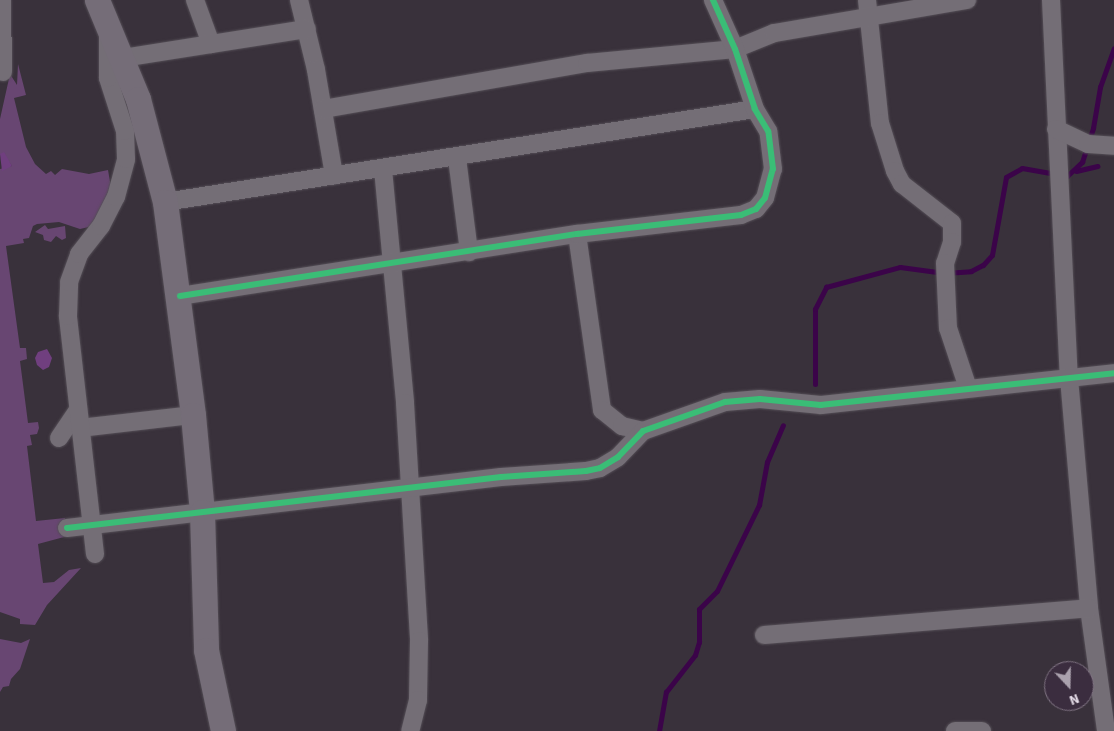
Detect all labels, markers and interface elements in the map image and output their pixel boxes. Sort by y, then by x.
north arrow [1044,661,1094,711]
text: N [1066,688,1082,710]

